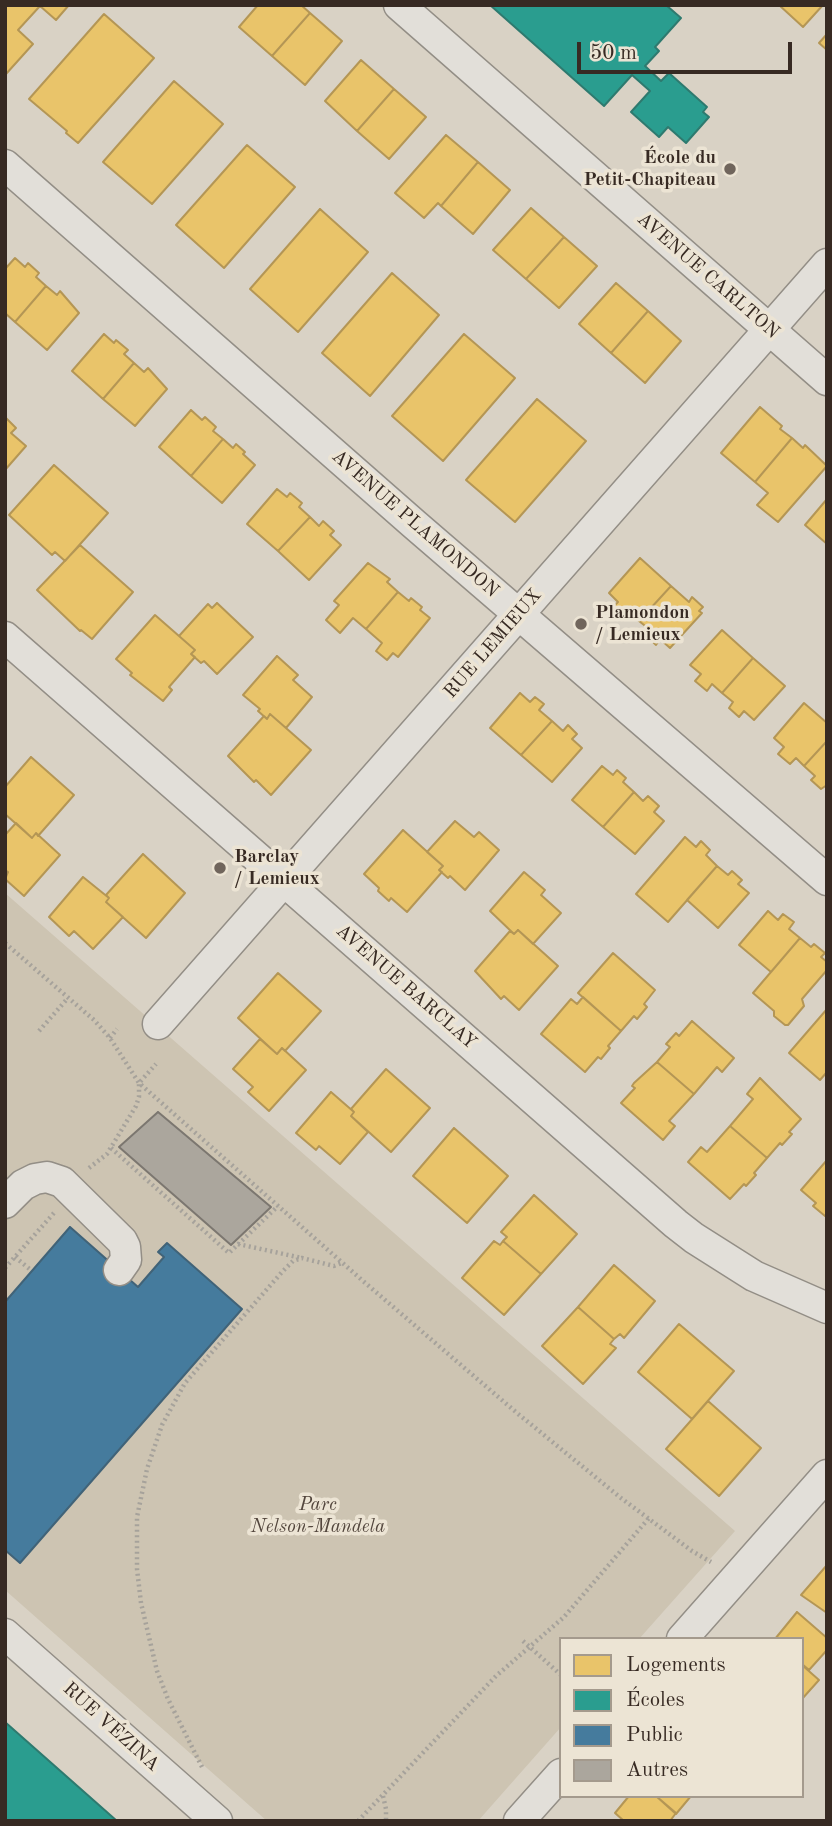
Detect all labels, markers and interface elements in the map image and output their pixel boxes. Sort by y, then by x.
scale bar [580,28,795,72]
text: 50 m [590,43,637,64]
place label: École du Petit-Chapiteau [583,147,716,191]
marker: École du Petit-Chapiteau [722,161,738,177]
street label: AVENUE CARLTON [632,208,784,344]
street label: AVENUE PLAMONDON [327,445,503,603]
street label: RUE LEMIEUX [439,585,547,703]
place label: Plamondon / Lemieux [595,602,690,646]
marker: Plamondon / Lemieux [573,616,589,632]
place label: Barclay / Lemieux [234,846,320,890]
marker: Barclay / Lemieux [212,860,228,876]
street label: AVENUE BARCLAY [331,920,481,1054]
park label: Parc Nelson-Mandela [251,1494,385,1538]
legend [559,1637,804,1798]
text: Logements [626,1655,726,1676]
street label: RUE VÉZINA [58,1678,164,1776]
text: Écoles [626,1690,685,1711]
text: Public [626,1725,683,1746]
text: Autres [626,1760,688,1781]

